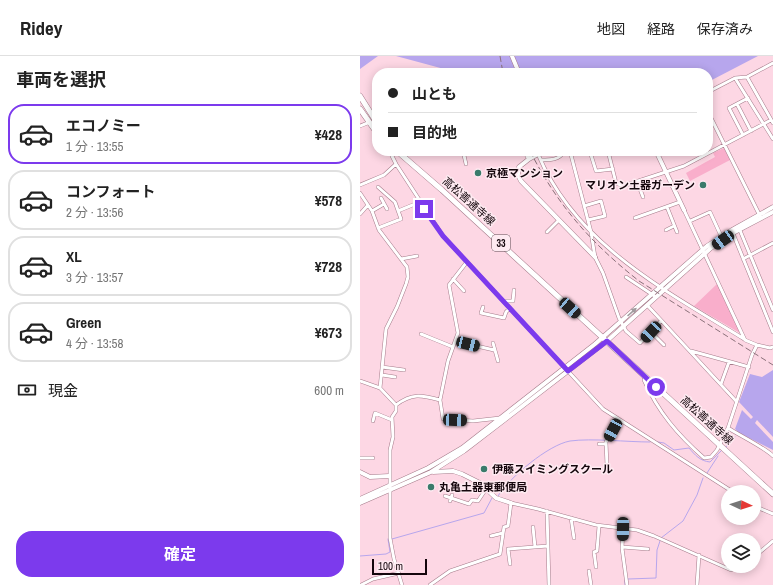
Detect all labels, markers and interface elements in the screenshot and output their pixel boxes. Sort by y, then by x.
text: Ridey [20,15,62,41]
text: 地図 [597,20,625,38]
text: 経路 [647,20,675,38]
text: 保存済み [697,20,753,38]
text: 車両を選択 [16,67,106,92]
text: 山とも [412,83,457,104]
text: エコノミー [66,115,141,136]
icon: car [18,116,54,152]
text: 目的地 [412,122,457,143]
text: ¥428 [315,124,342,145]
text: 1 分 · 13:55 [66,138,123,155]
place label: 京極マンション [486,166,563,180]
marker: 京極マンション [473,168,483,178]
street label: 高松善通寺線 [440,174,498,228]
place label: マリオン土器ガーデン [585,178,695,192]
marker: マリオン土器ガーデン [698,180,708,190]
text: コンフォート [66,181,156,202]
icon: car [18,182,54,218]
text: ¥578 [315,190,342,211]
route end [415,200,433,218]
text: 2 分 · 13:56 [66,204,123,221]
car [710,228,736,252]
road number: 33 [492,235,510,251]
text: XL [66,246,82,267]
icon: car [18,248,54,284]
text: ¥728 [315,256,342,277]
text: 3 分 · 13:57 [66,269,123,286]
car [557,296,583,320]
one-way arrow [627,307,637,316]
text: Green [66,312,102,333]
icon: car [18,314,54,350]
car [638,319,664,345]
text: ¥673 [315,322,342,343]
text: 4 分 · 13:58 [66,335,123,352]
car [455,335,481,353]
route start [647,378,665,396]
icon: cash [16,379,38,401]
text: 現金 [48,380,78,401]
text: 600 m [314,382,344,399]
street label: 高松善通寺線 [678,393,736,447]
car [443,414,467,426]
car [602,417,624,443]
place label: 伊藤スイミングスクール [492,462,613,476]
marker: 伊藤スイミングスクール [479,464,489,474]
place label: 丸亀土器東郵便局 [439,480,527,494]
marker: 丸亀土器東郵便局 [426,482,436,492]
north arrow [721,485,761,525]
map controls [721,485,761,573]
car [617,517,629,541]
button: 確定 [16,531,344,577]
button: layers [721,533,761,573]
scale bar [372,557,427,576]
text: 100 m [378,559,403,573]

